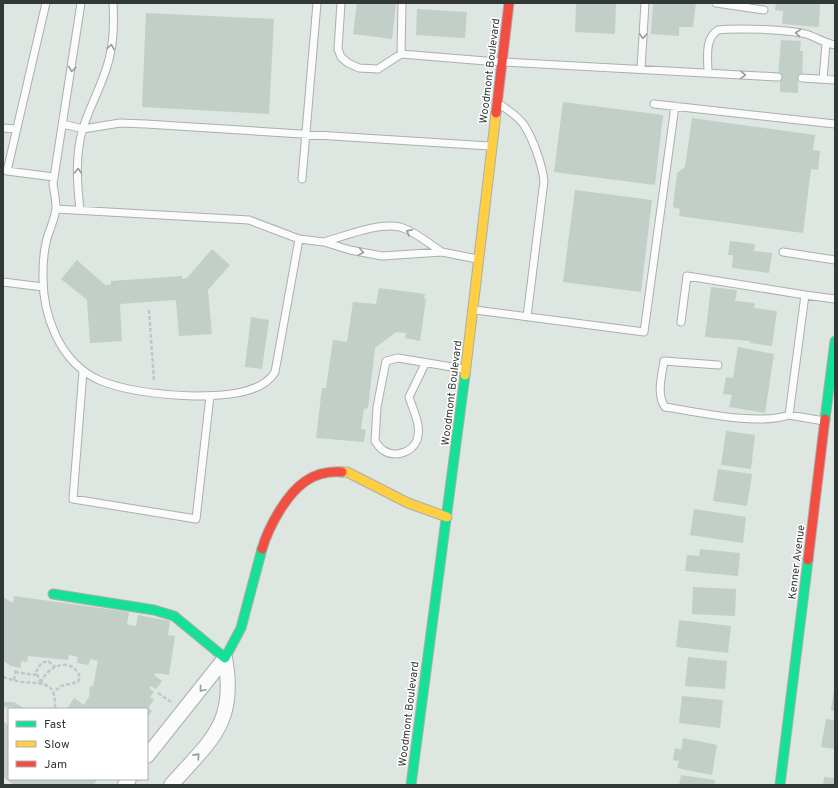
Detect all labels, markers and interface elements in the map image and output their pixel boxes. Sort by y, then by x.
street label: Woodmont Boulevard [477,18,503,125]
one-way arrow [795,29,801,38]
one-way arrow [638,33,647,39]
one-way arrow [106,44,115,50]
one-way arrow [68,66,77,72]
one-way arrow [740,70,746,79]
one-way arrow [73,168,82,174]
one-way arrow [406,229,414,236]
one-way arrow [358,247,364,256]
street label: Woodmont Boulevard [439,340,465,447]
street label: Kenner Avenue [785,524,809,600]
street label: Woodmont Boulevard [396,661,422,768]
one-way arrow [199,684,206,691]
legend [8,708,148,780]
text: Fast [44,717,66,733]
text: Slow [44,737,70,753]
one-way arrow [193,753,200,761]
text: Jam [44,757,67,773]

